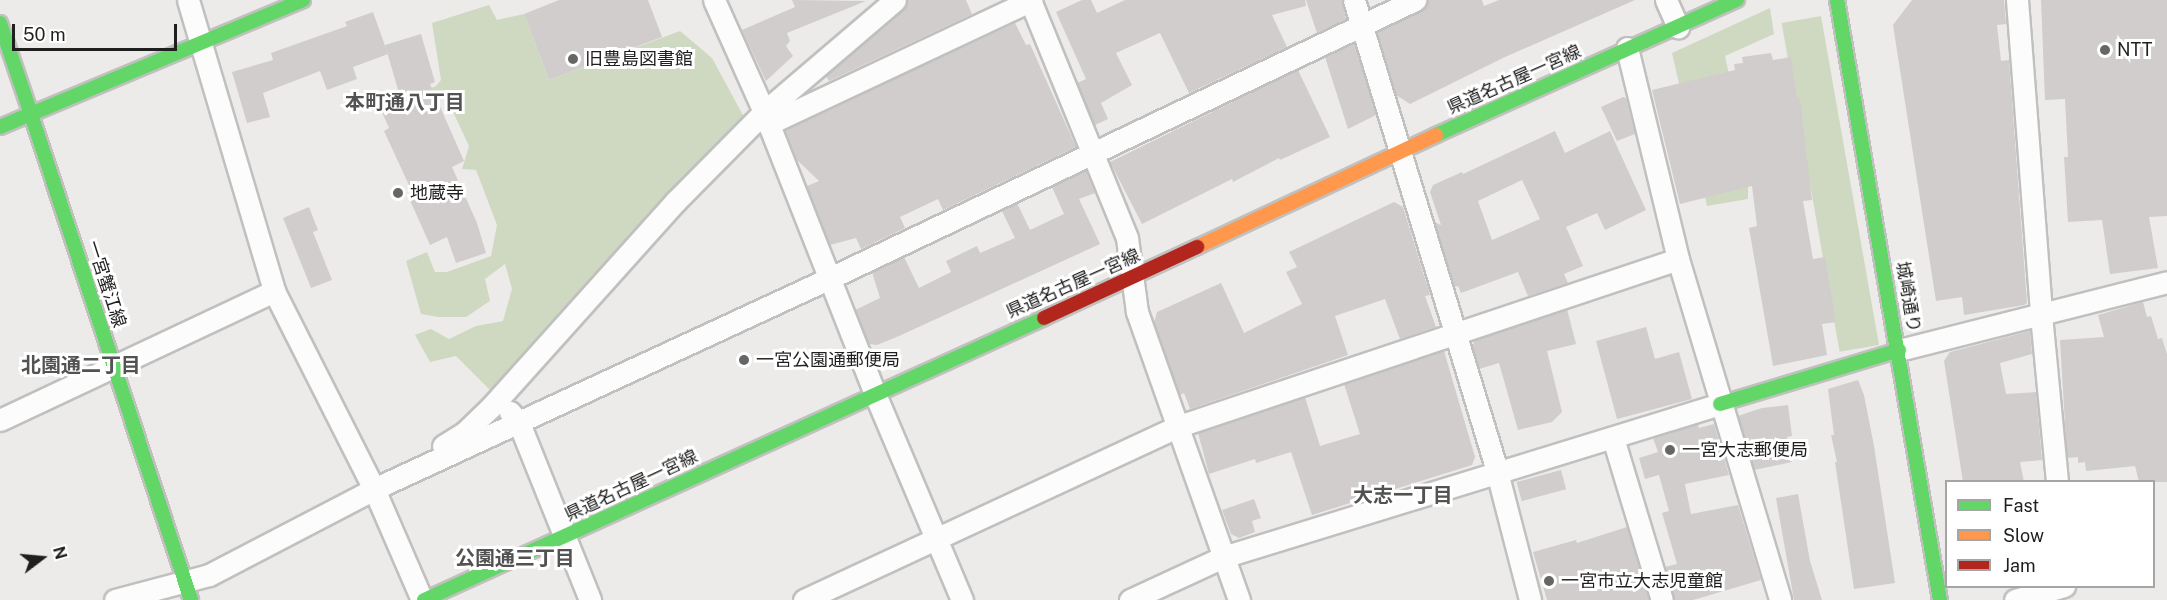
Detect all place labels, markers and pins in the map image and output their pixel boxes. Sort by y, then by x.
place label: NTT [2117,39,2152,61]
marker: NTT [2098,43,2112,57]
place label: 旧豊島図書館 [585,48,693,70]
marker: 旧豊島図書館 [566,52,580,66]
place label: 地蔵寺 [410,182,464,204]
marker: 地蔵寺 [391,186,405,200]
place label: 一宮公園通郵便局 [756,349,900,371]
marker: 一宮公園通郵便局 [737,353,751,367]
place label: 一宮大志郵便局 [1682,439,1808,461]
marker: 一宮大志郵便局 [1663,443,1677,457]
place label: 一宮市立大志児童館 [1561,570,1723,592]
marker: 一宮市立大志児童館 [1542,574,1556,588]

